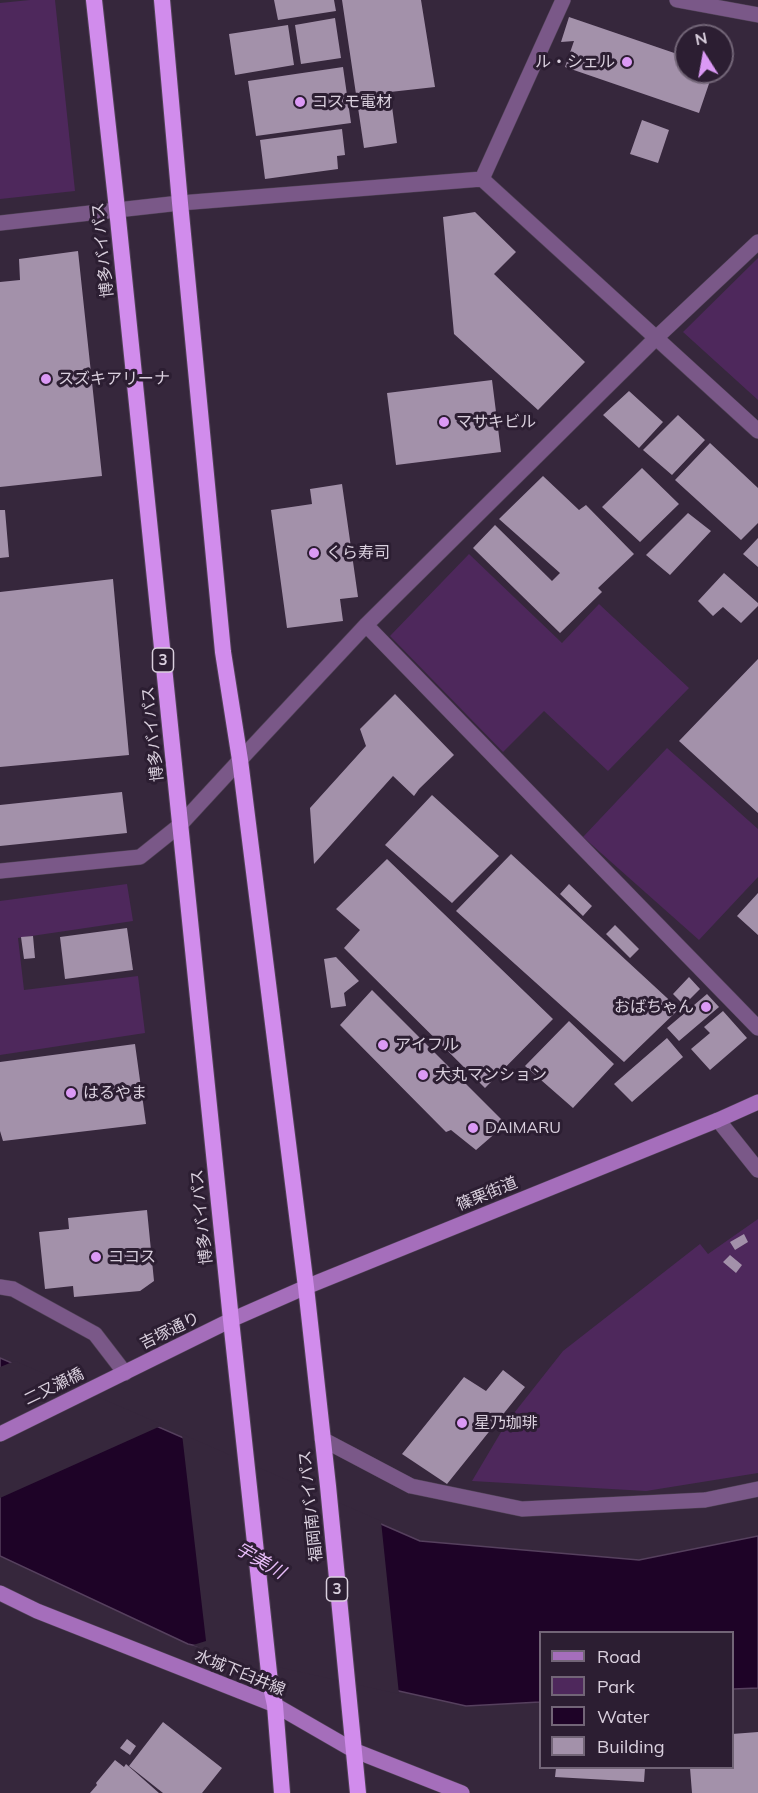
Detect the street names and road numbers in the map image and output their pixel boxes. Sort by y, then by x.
street label: 博多バイパス [88,201,118,299]
road number: 3 [152,648,174,672]
street label: 博多バイパス [138,685,168,783]
street label: 博多バイパス [187,1168,217,1266]
street label: 篠栗街道 [454,1173,520,1215]
street label: 吉塚通り [137,1308,203,1354]
street label: 二又瀬橋 [21,1364,87,1410]
street label: 福岡南バイパス [296,1449,326,1563]
road number: 3 [326,1577,348,1601]
street label: 水城下臼井線 [192,1646,288,1700]

